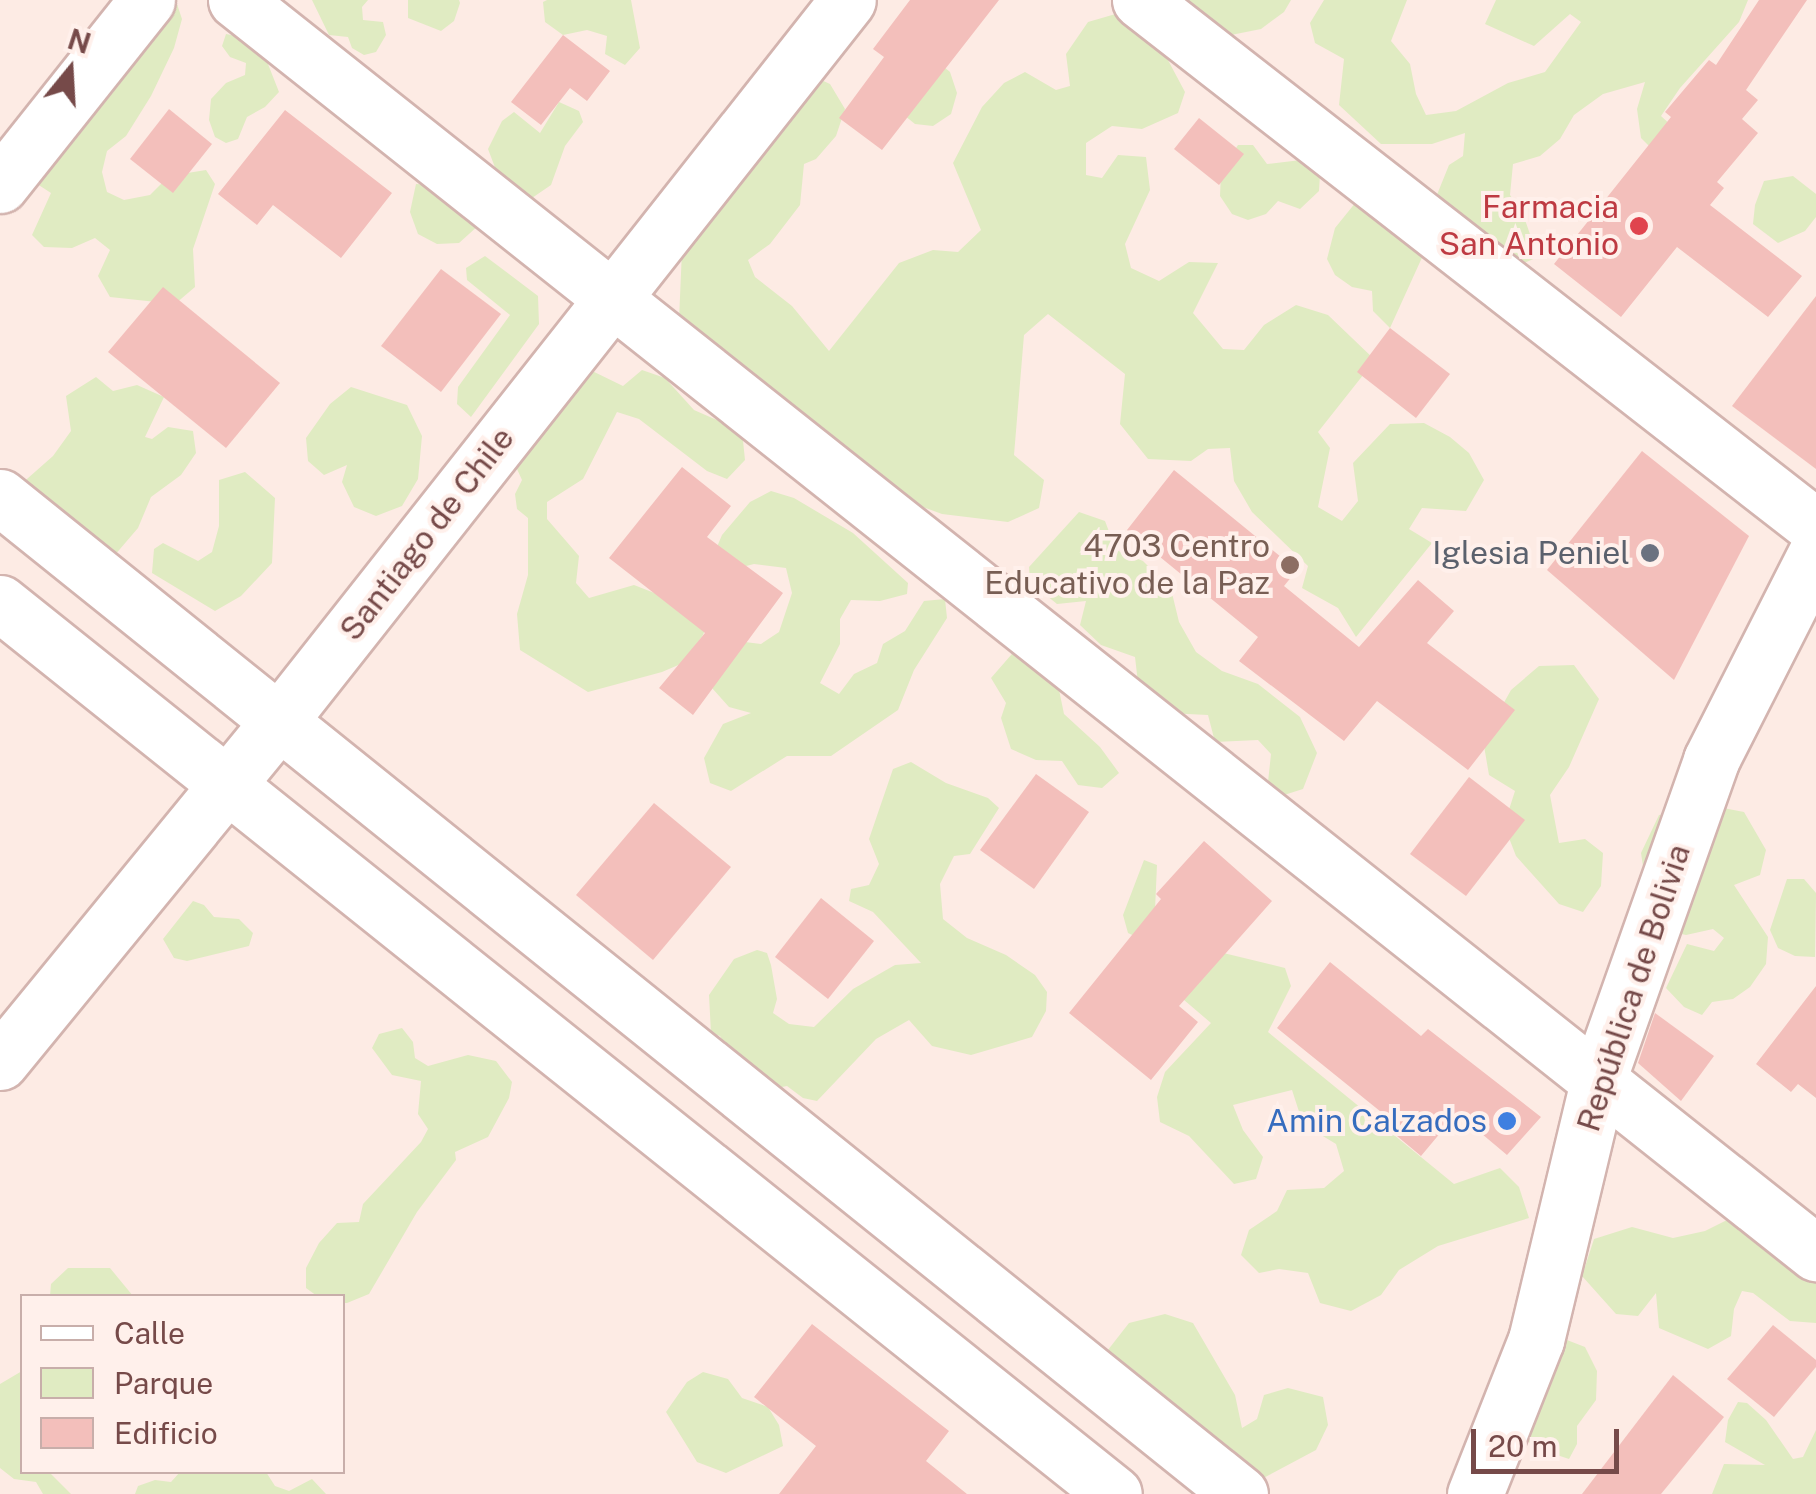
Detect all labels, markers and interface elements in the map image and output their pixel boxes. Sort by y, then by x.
north arrow [20,20,120,120]
text: N [64,22,95,60]
place label: Farmacia San Antonio [1439,189,1619,264]
marker: Farmacia San Antonio [1628,215,1650,237]
street label: Santiago de Chile [332,419,522,649]
place label: 4703 Centro Educativo de la Paz [983,528,1270,603]
place label: Iglesia Peniel [1432,534,1630,572]
marker: Iglesia Peniel [1639,542,1661,564]
marker: 4703 Centro Educativo de la Paz [1279,554,1301,576]
street label: República de Bolivia [1569,839,1699,1137]
place label: Amin Calzados [1266,1102,1487,1140]
marker: Amin Calzados [1496,1110,1518,1132]
legend [20,1294,345,1474]
text: Calle [114,1315,185,1351]
text: Parque [114,1365,213,1401]
scale bar [1476,1409,1624,1471]
text: Edificio [114,1415,218,1451]
text: 20 m [1488,1428,1557,1464]

